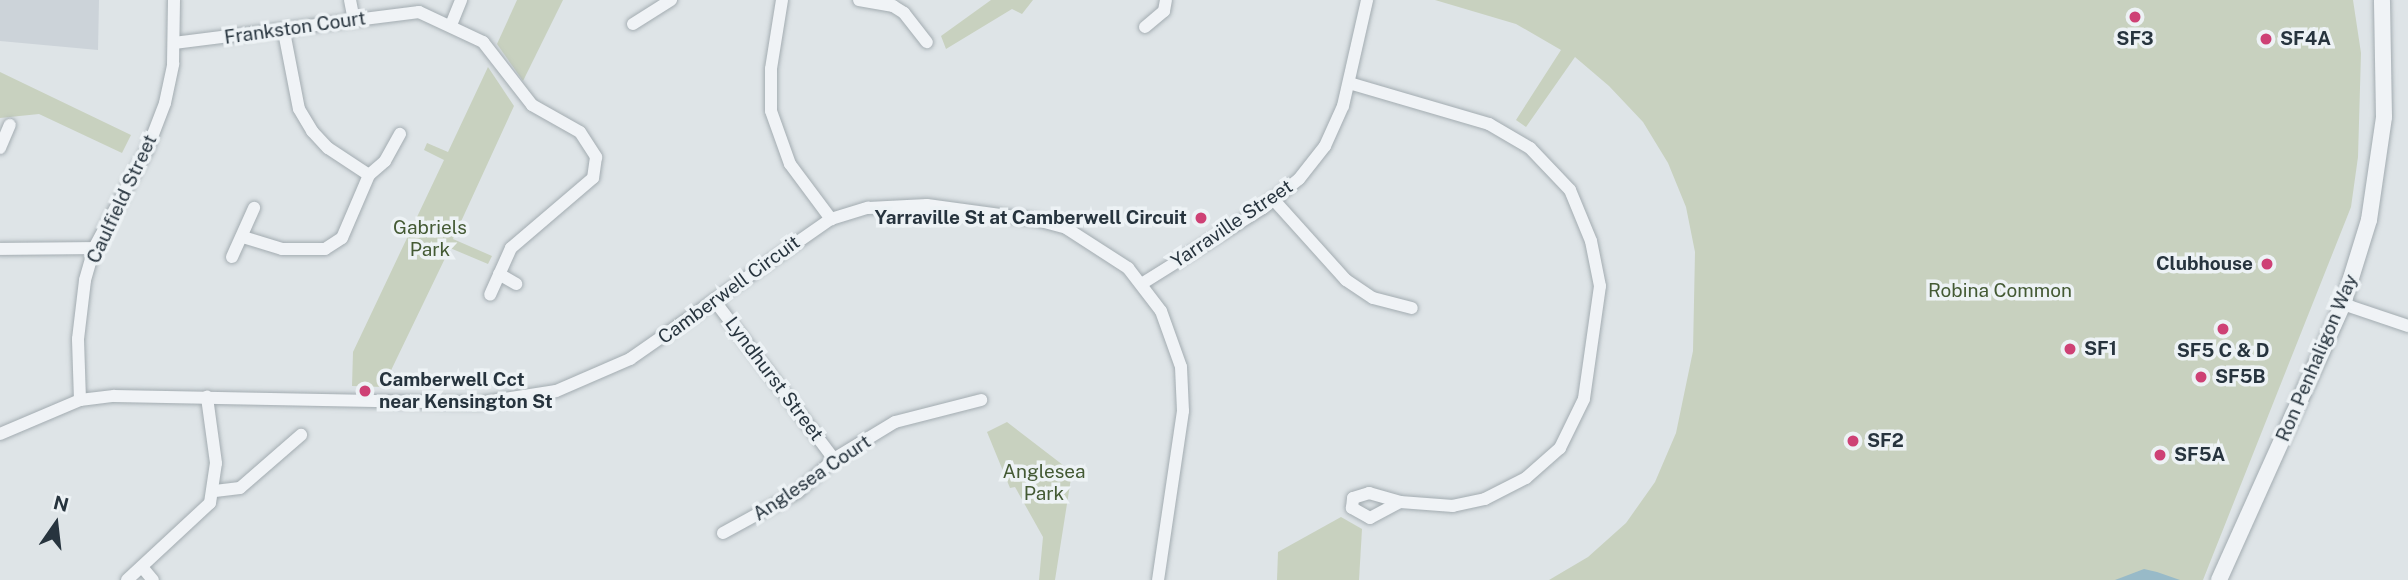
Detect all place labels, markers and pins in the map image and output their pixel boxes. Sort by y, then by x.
marker: SF3 [2127,9,2143,25]
place label: SF3 [2116,28,2154,50]
place label: SF4A [2280,28,2331,50]
marker: SF4A [2258,31,2274,47]
place label: Yarraville St at Camberwell Circuit [874,207,1187,229]
marker: Yarraville St at Camberwell Circuit [1193,210,1209,226]
place label: Clubhouse [2156,253,2253,275]
marker: Clubhouse [2259,256,2275,272]
marker: SF5 C & D [2215,321,2231,337]
place label: SF1 [2084,338,2117,360]
place label: SF5 C & D [2177,340,2269,362]
marker: SF1 [2062,341,2078,357]
place label: SF5B [2215,366,2266,388]
place label: Camberwell Cct near Kensington St [379,369,553,413]
marker: SF5B [2193,369,2209,385]
marker: Camberwell Cct near Kensington St [357,383,373,399]
place label: SF2 [1867,430,1904,452]
marker: SF2 [1845,433,1861,449]
place label: SF5A [2174,444,2225,466]
marker: SF5A [2152,447,2168,463]

